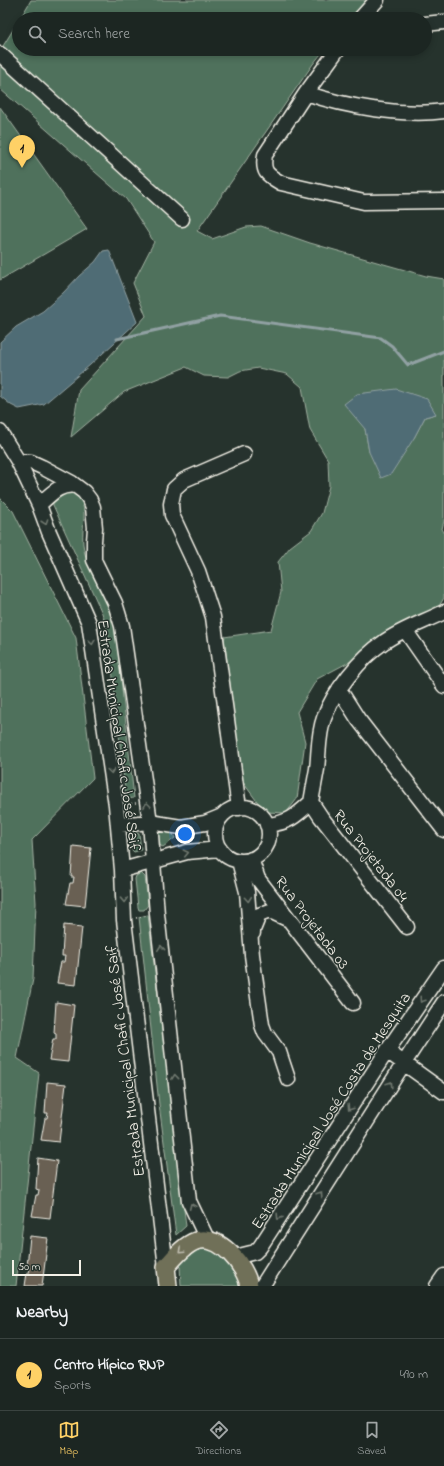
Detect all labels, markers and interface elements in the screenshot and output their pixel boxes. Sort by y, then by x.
search box [12,12,432,56]
icon: search [26,23,48,45]
text: Search here [58,23,130,45]
pin: 1 [9,135,35,168]
one-way arrow [40,518,49,525]
street label: Estrada Municipal Chafic José Saif [90,618,146,853]
one-way arrow [87,639,96,645]
one-way arrow [106,768,115,774]
one-way arrow [143,802,152,808]
street label: Rua Projetada 04 [327,805,414,908]
your location [175,824,195,844]
one-way arrow [183,850,189,858]
street label: Rua Projetada 03 [268,871,355,975]
one-way arrow [243,896,252,902]
one-way arrow [119,897,128,903]
street label: Estrada Municipal Chafic José Saif [100,943,152,1178]
one-way arrow [156,945,165,951]
street label: Estrada Municipal José Costa de Mesquita [246,988,418,1234]
one-way arrow [420,996,427,1003]
one-way arrow [171,1074,180,1080]
one-way arrow [385,1082,392,1089]
one-way arrow [348,1104,355,1111]
one-way arrow [315,1191,323,1198]
one-way arrow [188,1202,196,1209]
one-way arrow [277,1213,284,1220]
one-way arrow [179,1247,186,1254]
scale bar [12,1258,81,1277]
text: 50 m [18,1259,40,1275]
text: Nearby [16,1300,68,1325]
text: Centro Hípico RNP [54,1354,164,1376]
text: 1 [27,1365,31,1384]
text: 490 m [400,1365,428,1384]
text: Sports [54,1376,91,1395]
tab: Map [58,1419,80,1459]
tab: Directions [196,1419,241,1459]
tab: Saved [357,1419,386,1459]

